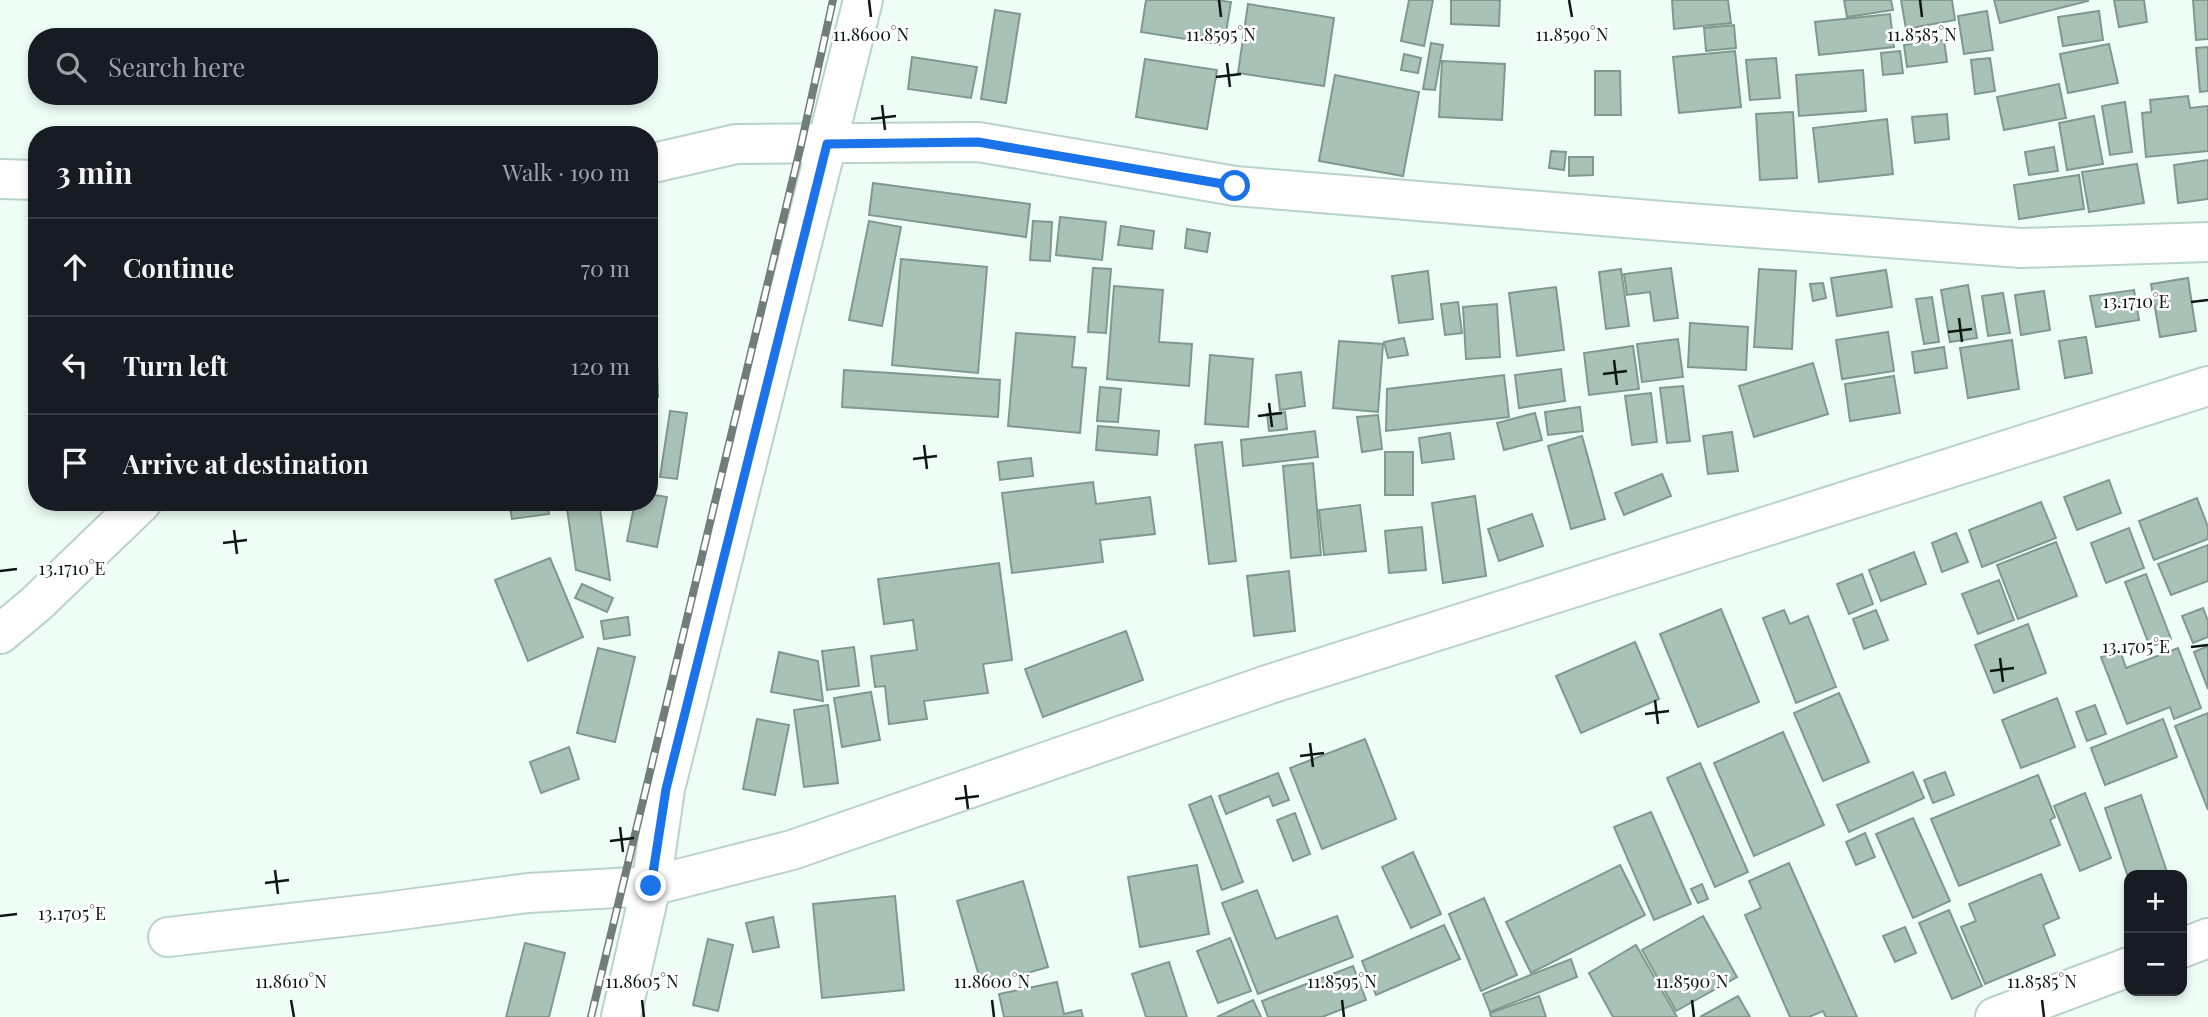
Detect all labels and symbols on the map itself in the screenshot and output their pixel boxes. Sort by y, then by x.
text: 11.8600°N [833,22,909,46]
text: 11.8595°N [1186,22,1256,46]
text: 11.8590°N [1536,22,1609,46]
text: 11.8585°N [1887,22,1957,46]
route start [1219,170,1250,201]
text: 13.1710°E [2103,289,2169,313]
text: 13.1710°E [39,556,105,580]
text: 13.1705°E [2102,634,2170,658]
route end [635,870,666,901]
text: 13.1705°E [38,901,106,925]
text: 11.8610°N [255,969,327,993]
text: 11.8605°N [605,969,679,993]
text: 11.8600°N [954,969,1030,993]
text: 11.8595°N [1307,969,1377,993]
text: 11.8590°N [1656,969,1729,993]
text: 11.8585°N [2007,969,2077,993]

